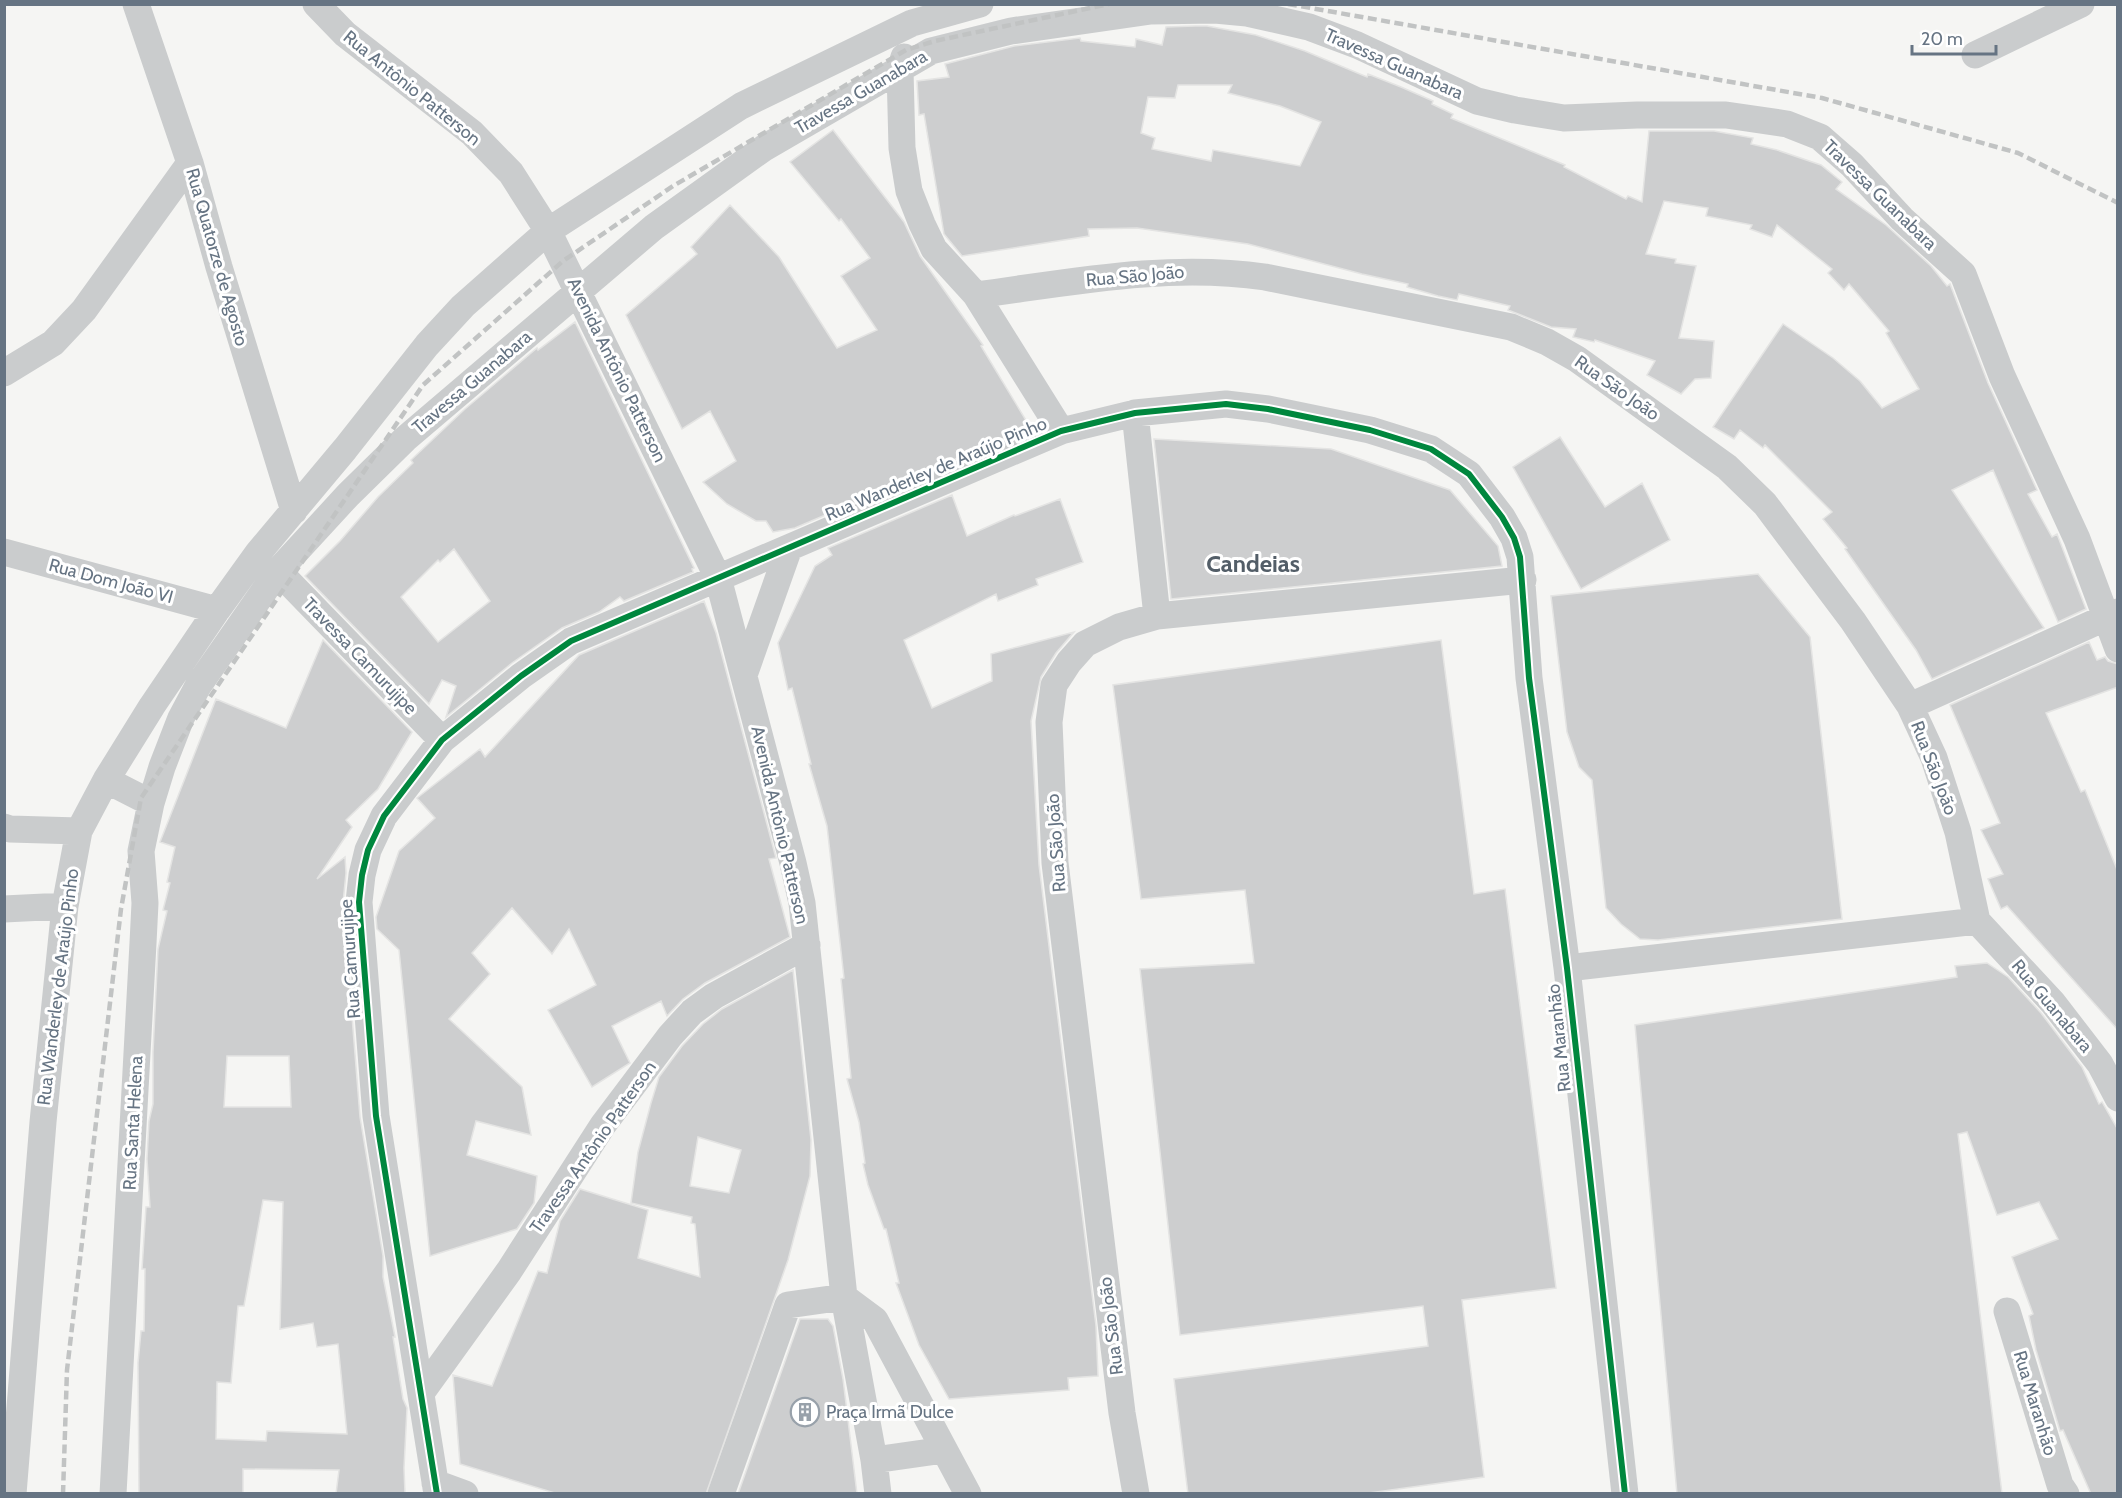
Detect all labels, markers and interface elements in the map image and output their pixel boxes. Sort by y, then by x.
scale bar [1912,18,1996,56]
street label: Travessa Guanabara [1321,24,1467,104]
street label: Rua Antônio Patterson [339,26,485,150]
text: 20 m [1921,28,1963,50]
street label: Travessa Guanabara [791,45,931,139]
street label: Travessa Guanabara [1819,135,1941,255]
street label: Rua Quatorze de Agosto [181,166,253,349]
street label: Rua São João [1085,261,1185,291]
street label: Avenida Antônio Patterson [563,274,671,466]
street label: Travessa Guanabara [408,325,536,438]
street label: Rua São João [1570,351,1664,425]
street label: Rua Wanderley de Araújo Pinho [822,412,1050,526]
district label: Candeias [1206,549,1300,578]
street label: Rua Dom João VI [46,554,176,608]
street label: Travessa Camurujipe [298,593,422,719]
street label: Rua São João [1906,718,1962,818]
street label: Avenida Antônio Patterson [747,724,813,926]
street label: Rua São João [1042,793,1070,893]
street label: Rua Wanderley de Araújo Pinho [33,867,83,1107]
street label: Rua Camurujipe [335,899,365,1019]
street label: Rua Guanabara [2007,955,2097,1057]
street label: Rua Maranhão [1542,983,1576,1093]
street label: Rua Santa Helena [118,1055,148,1191]
street label: Travessa Antônio Patterson [525,1057,661,1237]
street label: Rua São João [1094,1276,1128,1376]
street label: Rua Maranhão [2009,1348,2061,1458]
building icon: Praça Irmã Dulce [789,1396,821,1428]
place label: Praça Irmã Dulce [826,1401,954,1423]

